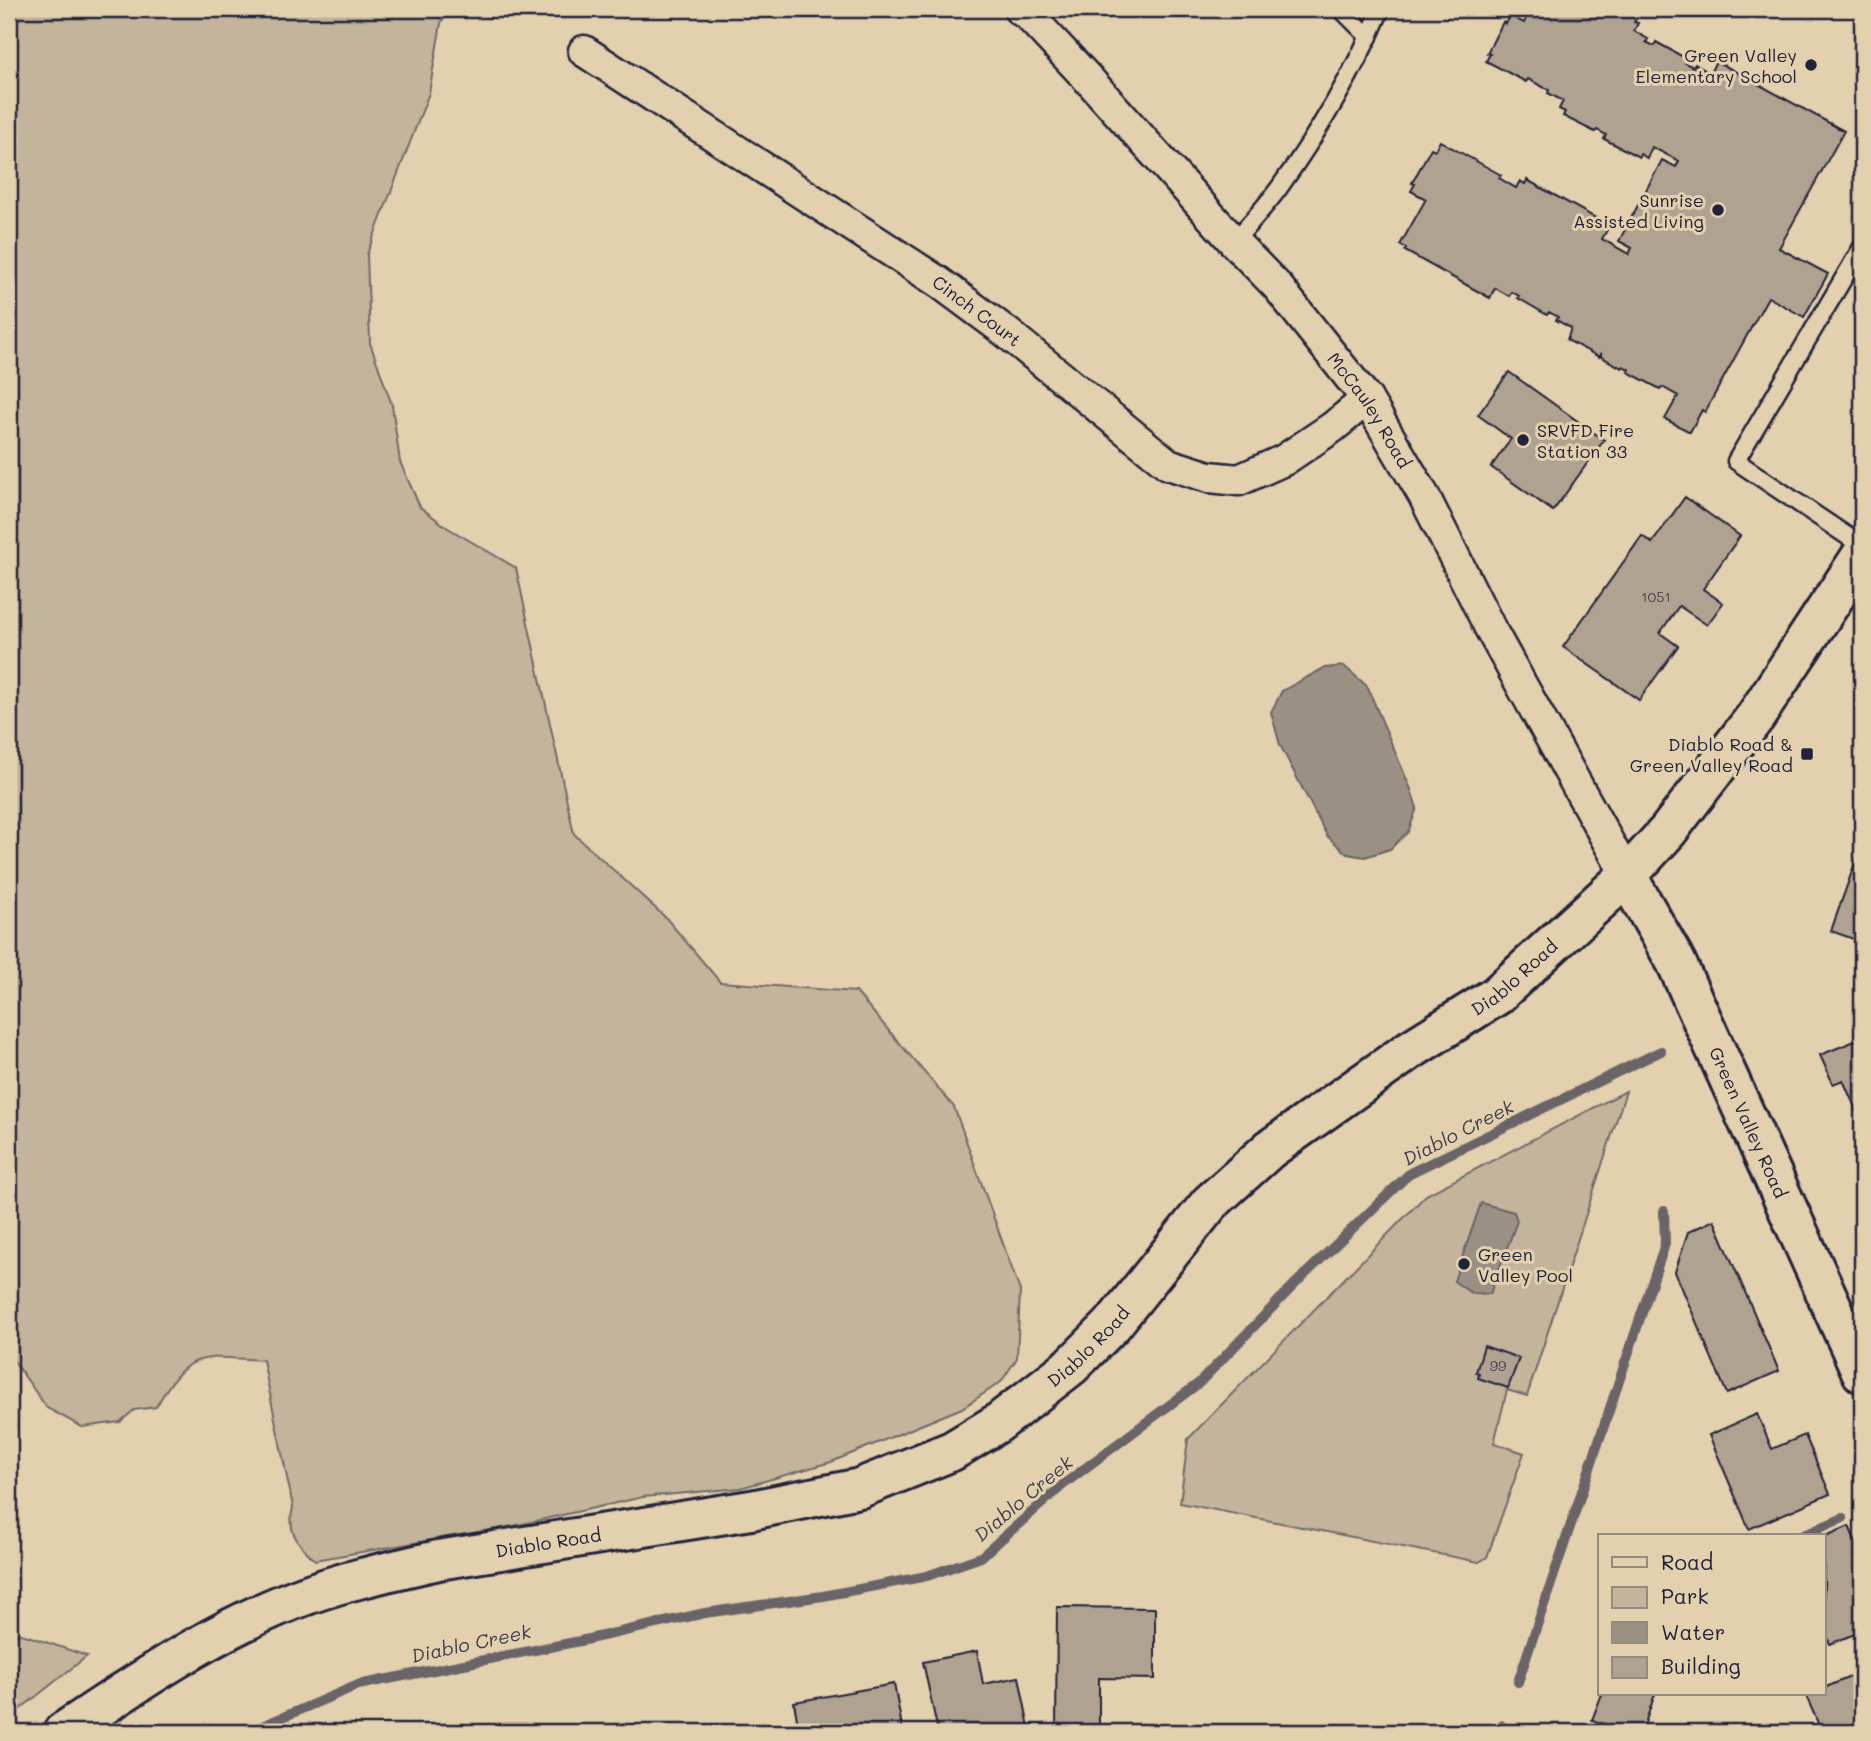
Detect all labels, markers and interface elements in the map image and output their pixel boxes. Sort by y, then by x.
place label: Green Valley Elementary School [1636,43,1797,88]
marker: Green Valley Elementary School [1803,57,1819,73]
place label: Sunrise Assisted Living [1573,188,1704,233]
marker: Sunrise Assisted Living [1710,202,1726,218]
street label: Cinch Court [928,269,1026,352]
street label: McCauley Road [1322,347,1417,472]
place label: SRVFD Fire Station 33 [1537,418,1634,463]
marker: SRVFD Fire Station 33 [1515,432,1531,448]
house number: 1051 [1641,587,1671,606]
place label: Diablo Road & Green Valley Road [1630,732,1793,777]
marker: Diablo Road & Green Valley Road [1799,746,1815,762]
street label: Diablo Road [1466,934,1562,1021]
street label: Green Valley Road [1704,1043,1793,1202]
water label: Diablo Creek [1398,1093,1519,1171]
place label: Green Valley Pool [1478,1242,1573,1287]
marker: Green Valley Pool [1456,1256,1472,1272]
street label: Diablo Road [1042,1301,1135,1392]
house number: 99 [1490,1356,1506,1375]
water label: Diablo Creek [968,1449,1078,1547]
street label: Diablo Road [494,1522,603,1563]
legend [1598,1534,1826,1696]
text: Road [1661,1548,1713,1575]
text: Park [1661,1582,1709,1609]
water label: Diablo Creek [409,1618,534,1668]
text: Water [1661,1618,1725,1645]
text: Building [1661,1652,1741,1679]

